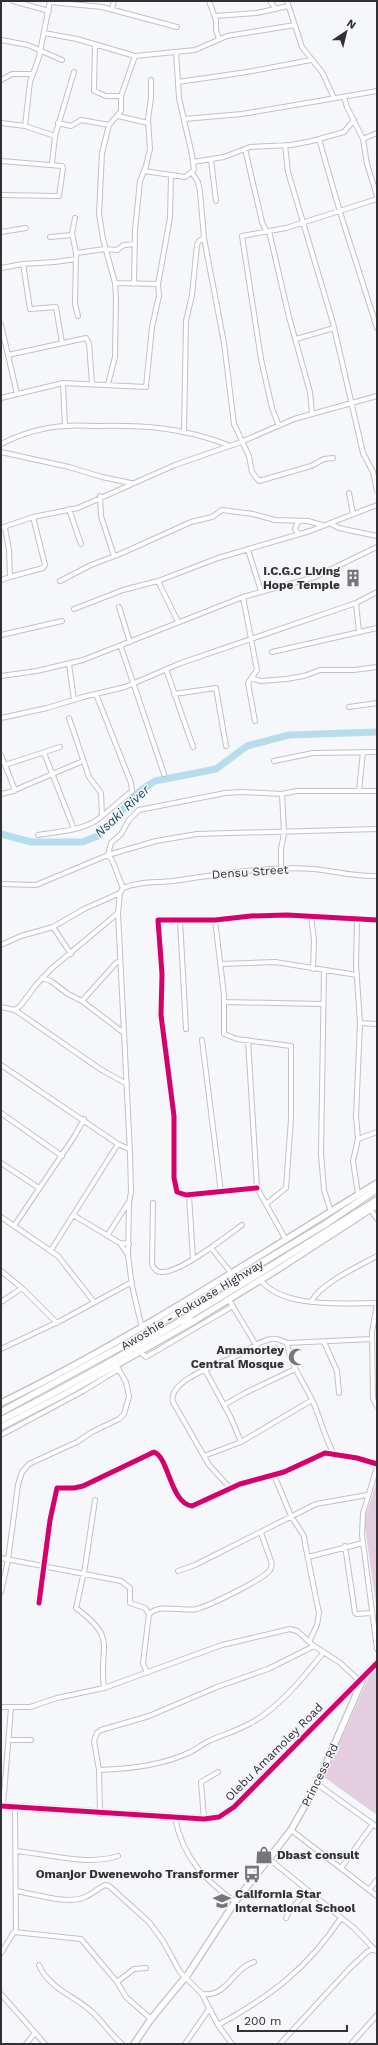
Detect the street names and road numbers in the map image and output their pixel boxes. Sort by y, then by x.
street label: Densu Street [211,862,289,882]
street label: Awoshie - Pokuase Highway [118,1256,267,1353]
street label: Olebu Amamoley Road [222,1700,326,1804]
street label: Princess Rd [299,1741,341,1809]

